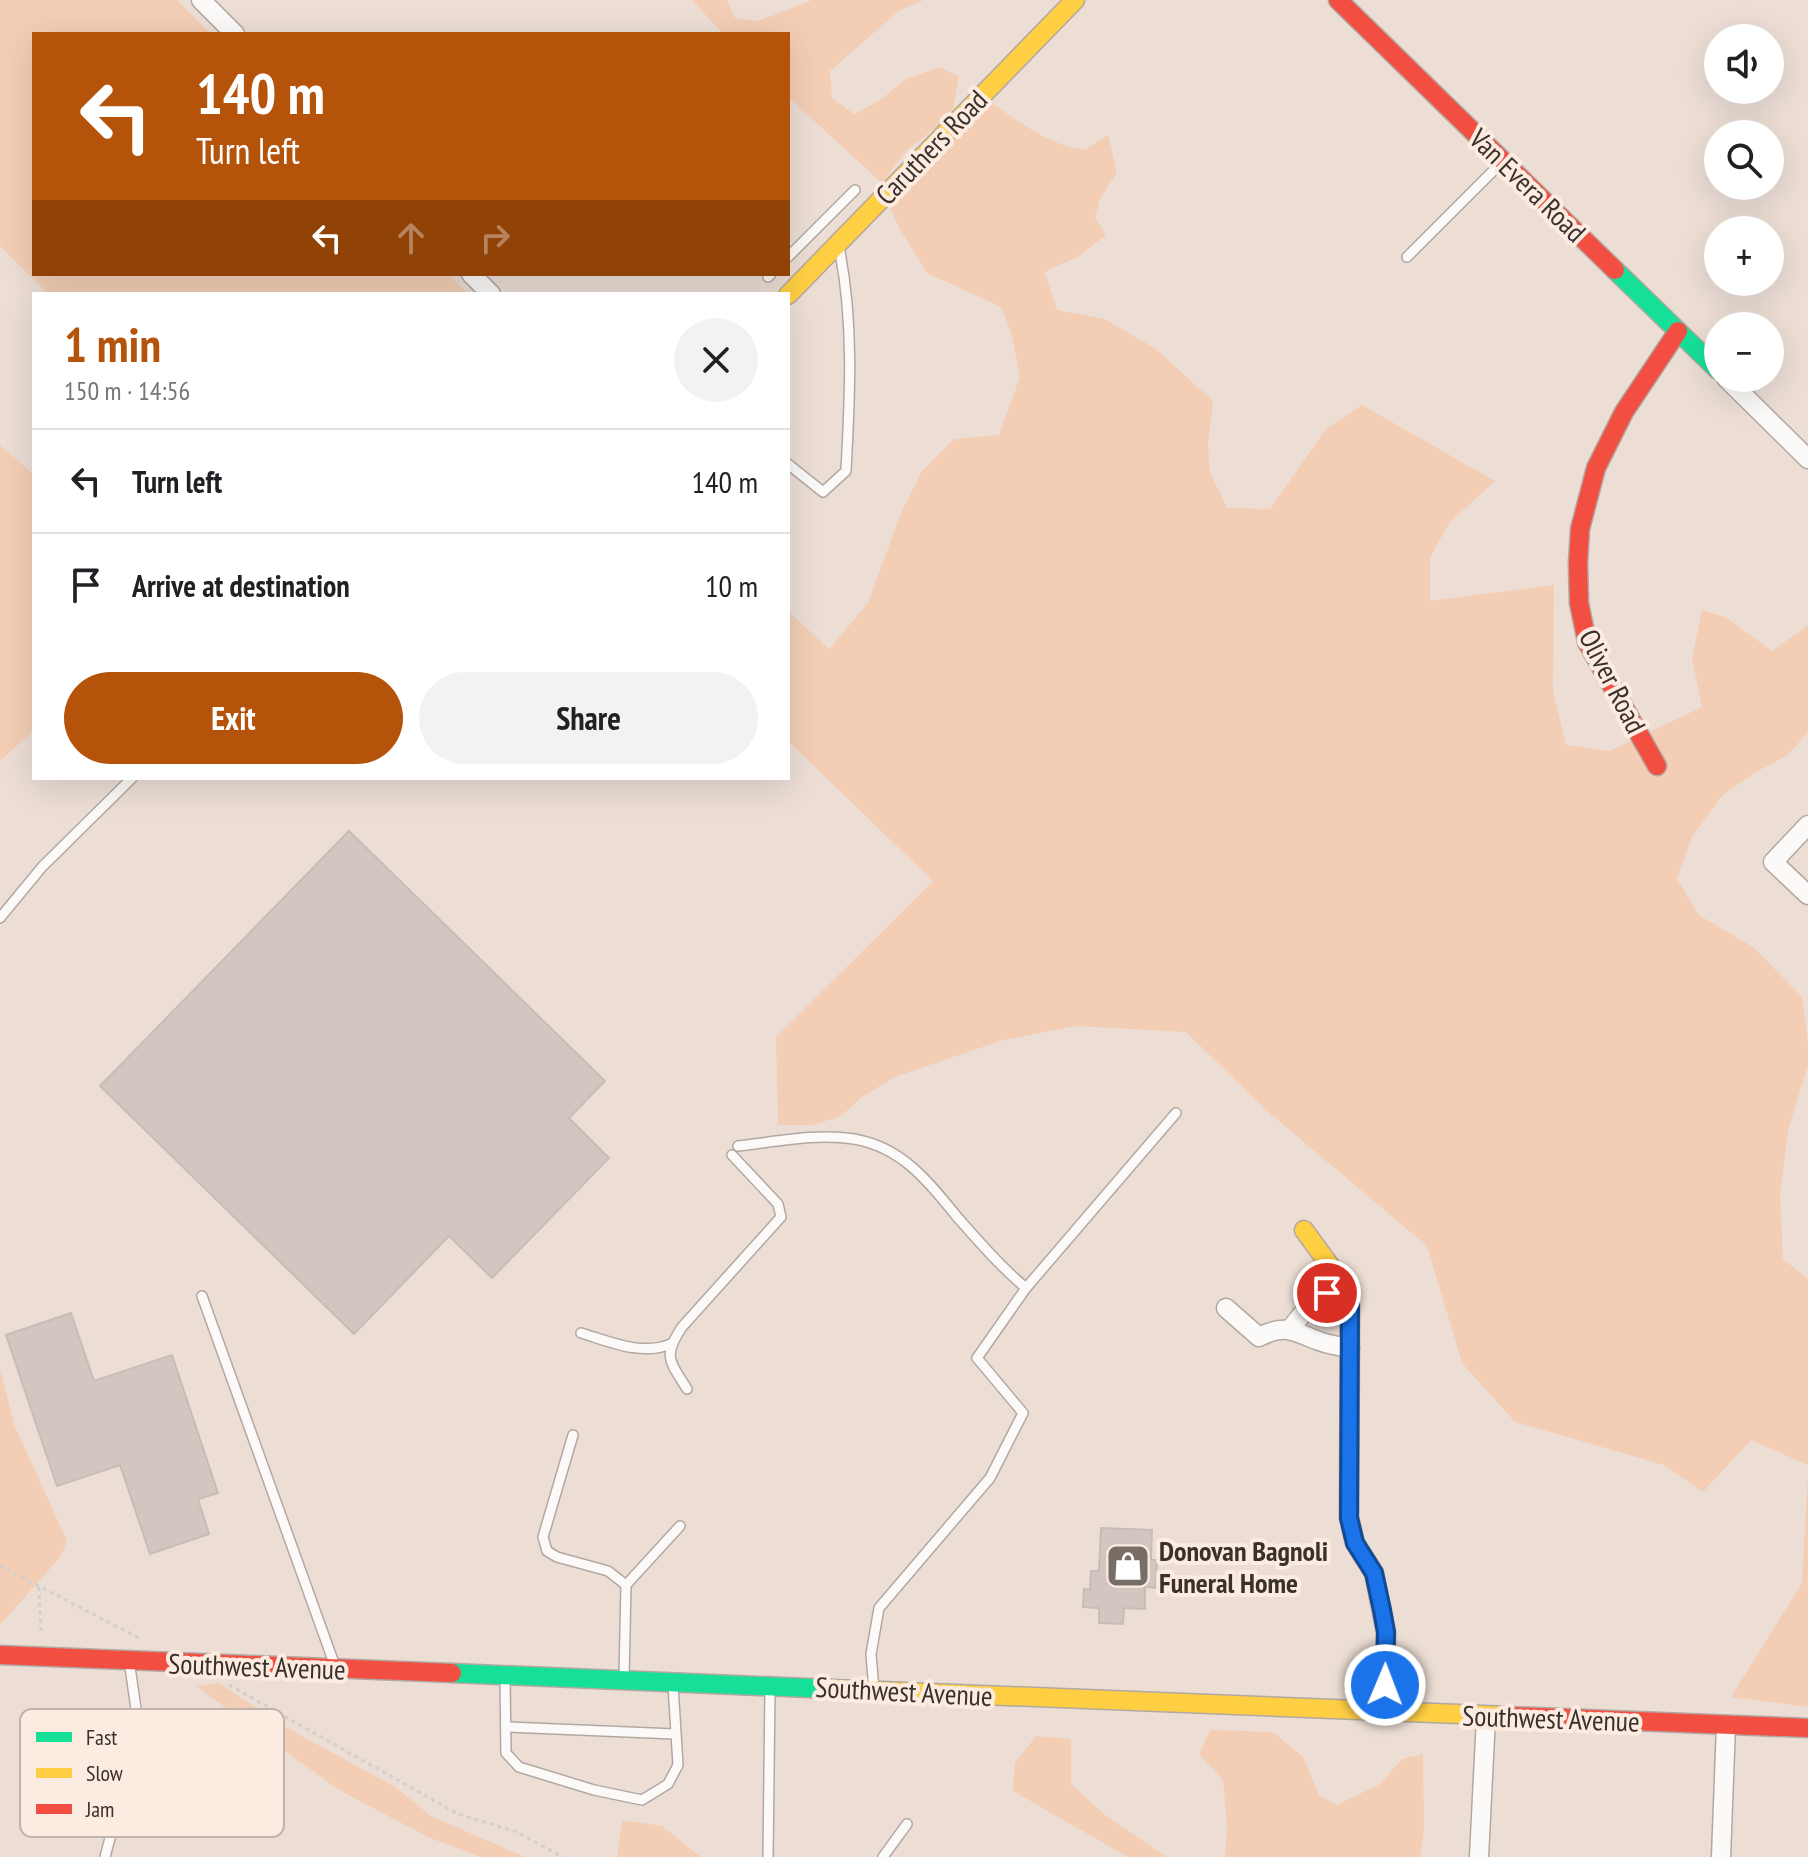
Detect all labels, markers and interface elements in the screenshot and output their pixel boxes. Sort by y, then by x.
map controls [1704,24,1784,392]
button: sound [1704,24,1784,104]
text: 140 m [196,57,325,129]
icon: left [64,64,168,168]
street label: Caruthers Road [867,82,995,212]
street label: Van Evera Road [1461,120,1594,250]
button: search [1704,120,1784,200]
text: Turn left [196,127,300,174]
icon: left [305,216,349,260]
icon: ahead [389,216,433,260]
icon: right [473,216,517,260]
button: + [1704,216,1784,296]
button: − [1704,312,1784,392]
text: 1 min [64,313,161,375]
button: close [674,318,758,402]
text: 150 m · 14:56 [64,374,190,407]
icon: left [64,459,108,503]
text: Turn left [132,462,222,501]
text: 140 m [692,462,758,501]
icon: arrive [64,563,108,607]
text: Arrive at destination [132,566,350,605]
text: 10 m [705,566,758,605]
street label: Oliver Road [1571,623,1655,739]
button: Exit [64,672,403,764]
button: Share [419,672,758,764]
pin [1293,1259,1361,1327]
icon: arrive [1305,1271,1349,1315]
place label: Donovan Bagnoli Funeral Home [1159,1532,1328,1601]
shop icon: Donovan Bagnoli Funeral Home [1104,1542,1152,1590]
position arrow [1343,1643,1427,1727]
street label: Southwest Avenue [168,1644,346,1688]
street label: Southwest Avenue [815,1668,993,1714]
street label: Southwest Avenue [1462,1696,1640,1740]
legend [20,1709,284,1837]
text: Fast [86,1723,117,1751]
text: Slow [86,1759,123,1787]
text: Jam [85,1795,114,1823]

